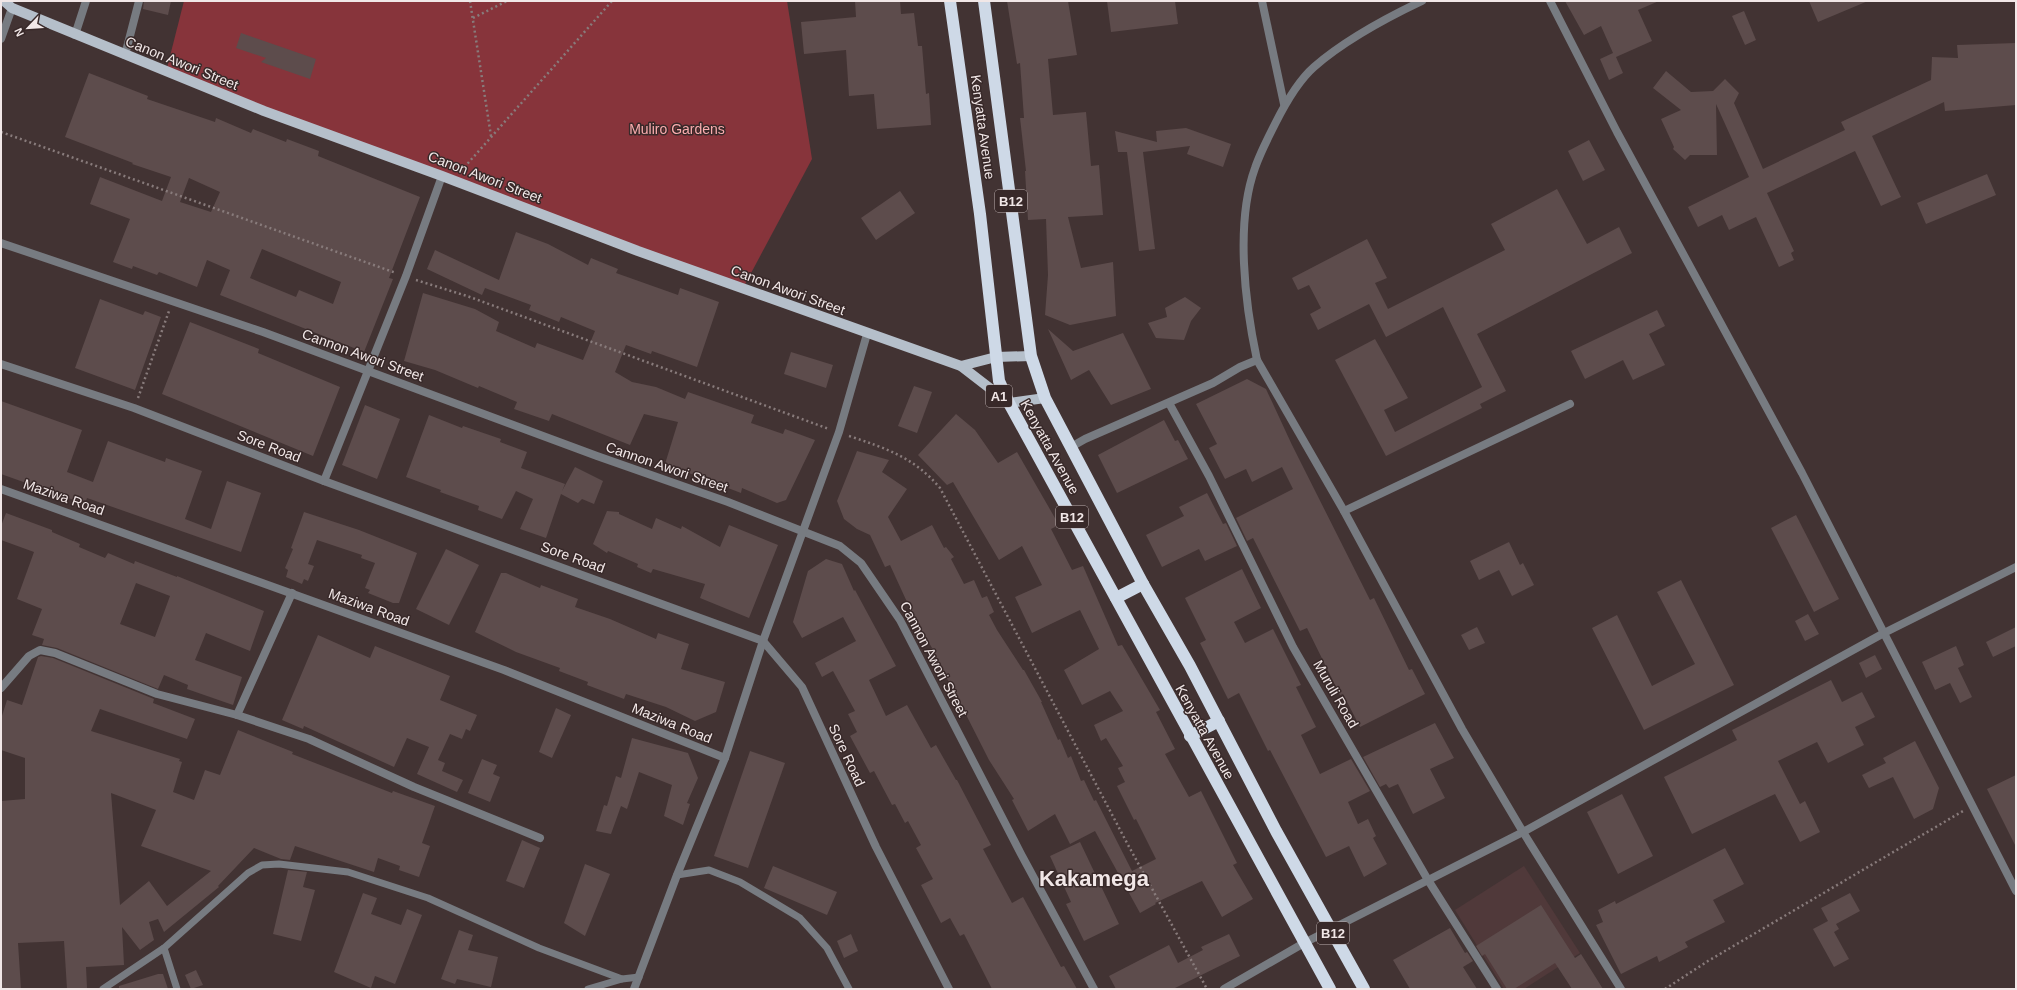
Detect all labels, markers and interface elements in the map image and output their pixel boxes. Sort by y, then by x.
north arrow [8,8,48,48]
text: N [12,26,26,38]
street label: Canon Awori Street [123,33,241,93]
street label: Kenyatta Avenue [968,74,998,181]
park label: Muliro Gardens [629,121,725,137]
street label: Canon Awori Street [426,148,544,206]
road number: B12 [995,190,1027,212]
street label: Canon Awori Street [729,262,847,318]
street label: Cannon Awori Street [300,326,426,384]
road number: A1 [986,385,1012,407]
street label: Kenyatta Avenue [1017,397,1083,497]
street label: Sore Road [235,427,303,465]
street label: Cannon Awori Street [604,439,730,495]
street label: Maziwa Road [21,476,107,518]
road number: B12 [1056,506,1088,528]
street label: Sore Road [539,538,607,576]
street label: Maziwa Road [326,585,412,629]
street label: Cannon Awori Street [897,599,971,719]
street label: Muruli Road [1310,657,1362,731]
street label: Kenyatta Avenue [1172,682,1238,782]
street label: Maziwa Road [630,700,714,746]
street label: Sore Road [826,721,868,789]
district label: Kakamega [1039,866,1150,891]
road number: B12 [1317,922,1349,944]

